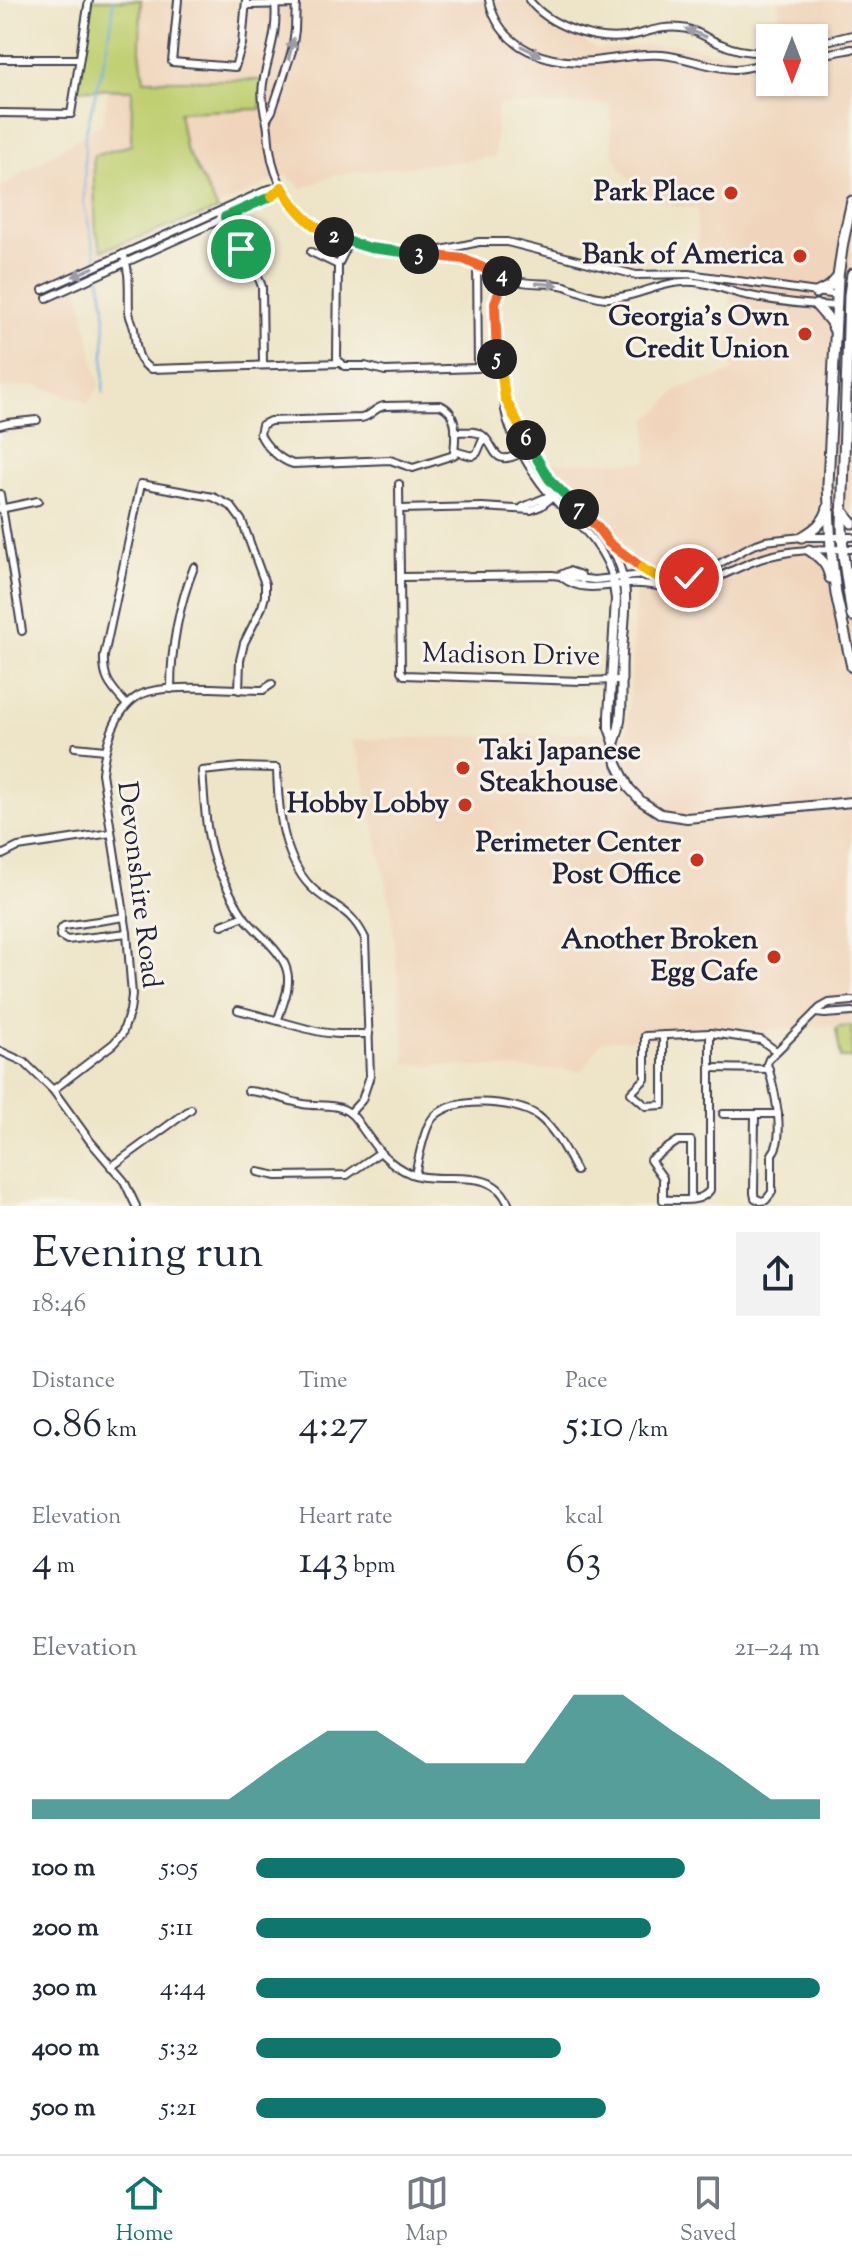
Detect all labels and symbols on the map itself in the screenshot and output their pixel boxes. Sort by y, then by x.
north arrow [756,24,828,96]
one-way arrow [683,26,707,39]
one-way arrow [285,36,298,61]
one-way arrow [519,45,542,58]
place label: Park Place [594,173,715,213]
marker: Park Place [722,184,740,202]
pin [207,215,275,283]
pin: 2 [314,217,354,257]
pin: 3 [399,234,439,274]
place label: Bank of America [582,236,784,276]
marker: Bank of America [791,247,809,265]
pin: 4 [482,256,522,296]
one-way arrow [71,265,95,278]
one-way arrow [534,278,559,291]
place label: Georgia's Own Credit Union [608,298,789,370]
marker: Georgia's Own Credit Union [796,325,814,343]
pin: 5 [477,339,517,379]
pin: 6 [506,420,546,460]
pin: 7 [559,489,599,529]
pin [655,544,723,612]
street label: Madison Drive [422,634,600,678]
place label: Taki Japanese Steakhouse [479,732,641,804]
marker: Taki Japanese Steakhouse [454,759,472,777]
street label: Devonshire Road [105,779,171,991]
place label: Hobby Lobby [287,785,449,825]
marker: Hobby Lobby [456,796,474,814]
place label: Perimeter Center Post Office [476,824,681,896]
marker: Perimeter Center Post Office [688,851,706,869]
place label: Another Broken Egg Cafe [561,921,758,993]
marker: Another Broken Egg Cafe [765,948,783,966]

